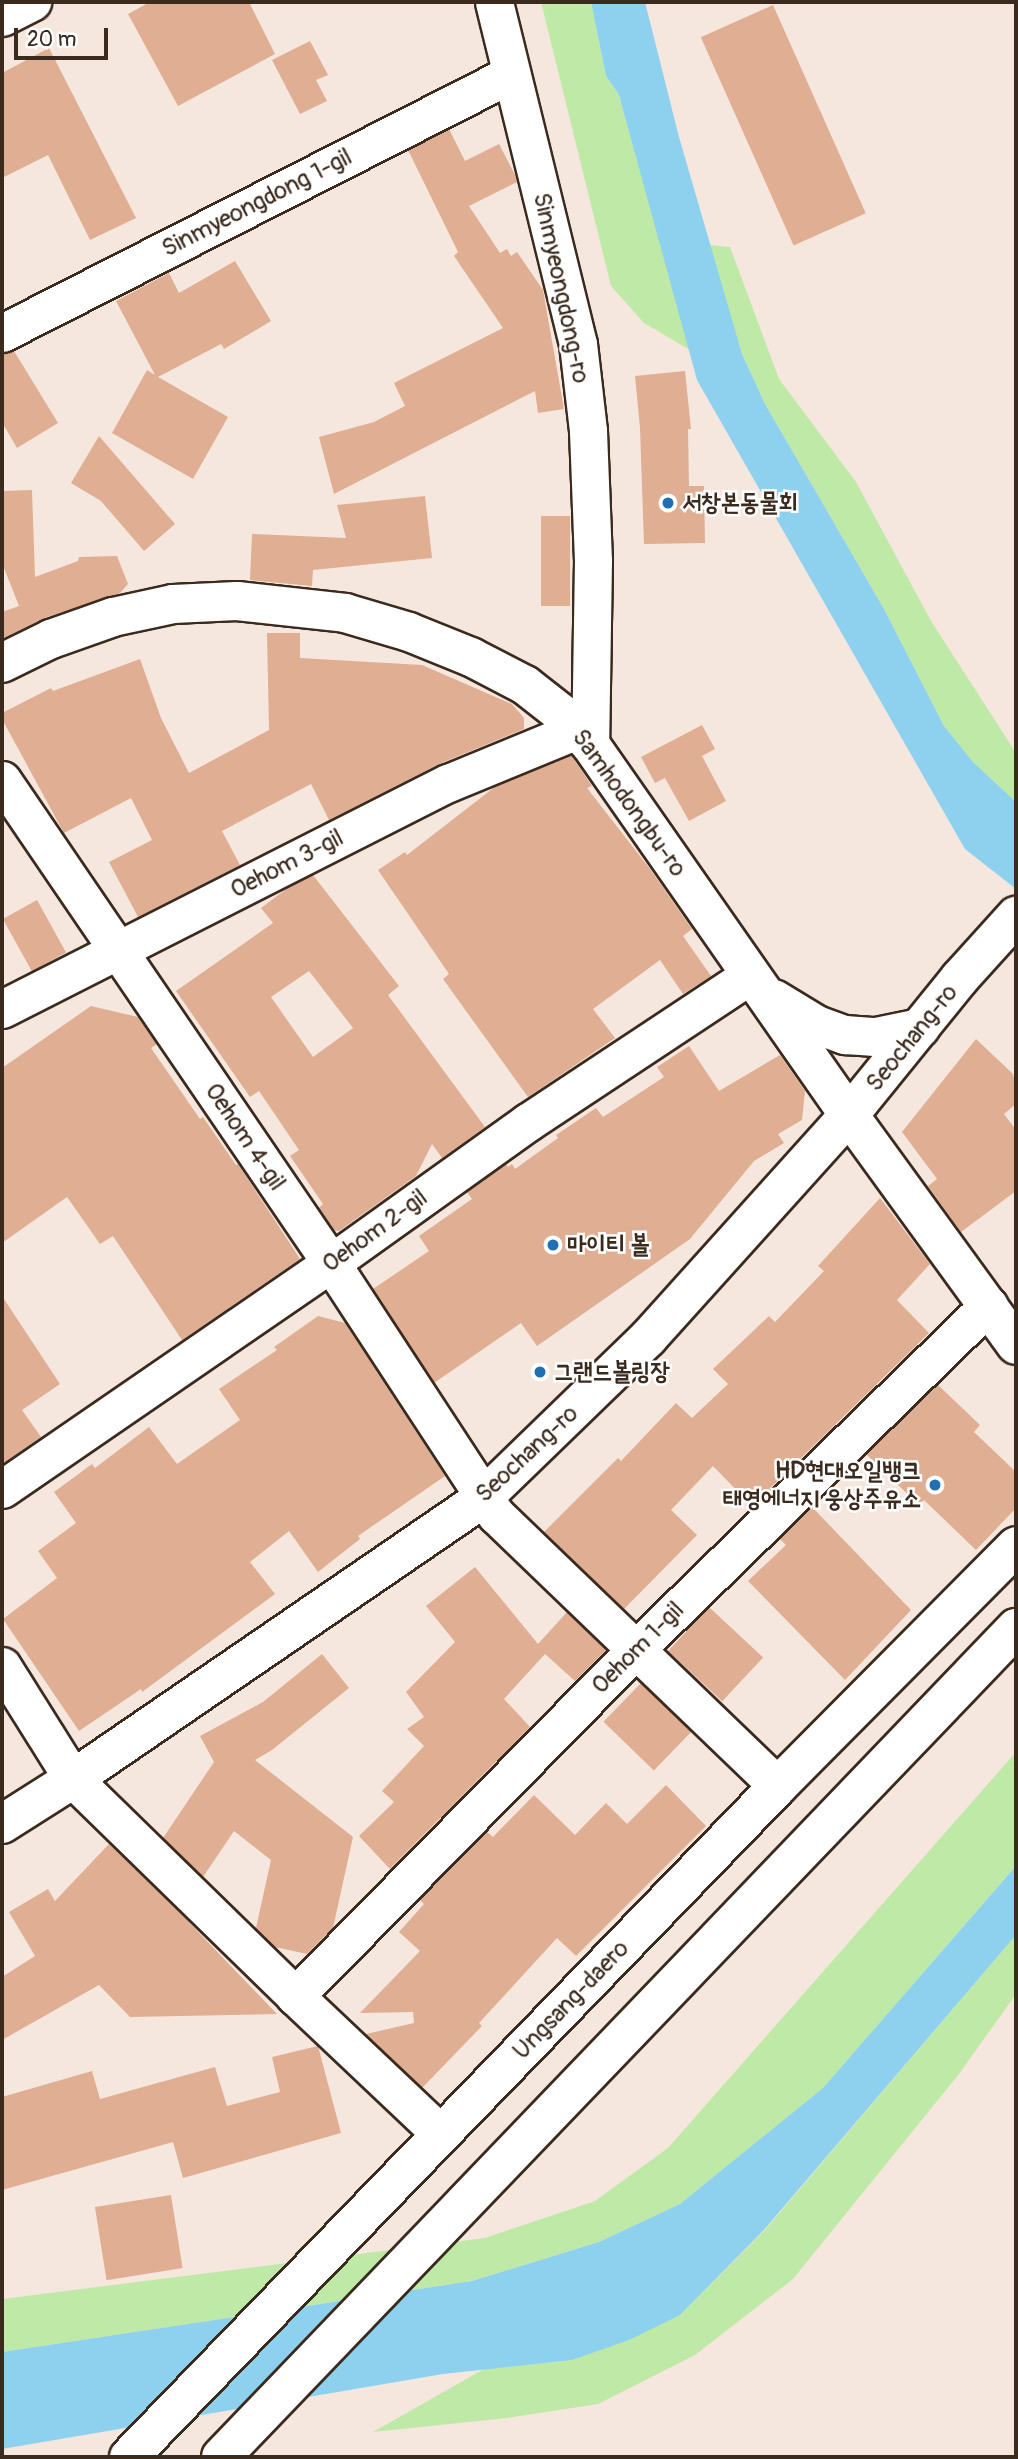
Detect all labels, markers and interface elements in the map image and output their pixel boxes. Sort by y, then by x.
scale bar [18,14,112,58]
text: 20 m [27,26,76,53]
street label: Sinmyeongdong 1-gil [157,143,357,263]
street label: Sinmyeongdong-ro [527,190,595,386]
place label: 서창본동물회 [682,489,798,517]
marker: 서창본동물회 [660,495,676,511]
street label: Samhodongbu-ro [566,724,692,882]
street label: Oehom 3-gil [226,823,348,905]
street label: Seochang-ro [860,979,964,1097]
street label: Oehom 4-gil [199,1078,291,1196]
street label: Oehom 2-gil [317,1183,433,1279]
place label: 마이티 볼 [567,1231,649,1259]
marker: 마이티 볼 [545,1237,561,1253]
place label: 그랜드볼링장 [554,1358,670,1386]
marker: 그랜드볼링장 [532,1364,548,1380]
street label: Seochang-ro [470,1399,584,1509]
place label: HD현대오일뱅크 태영에너지 웅상주유소 [723,1457,921,1513]
marker: HD현대오일뱅크 태영에너지 웅상주유소 [927,1477,943,1493]
street label: Oehom 1-gil [586,1596,690,1700]
street label: Ungsang-daero [507,1934,635,2066]

